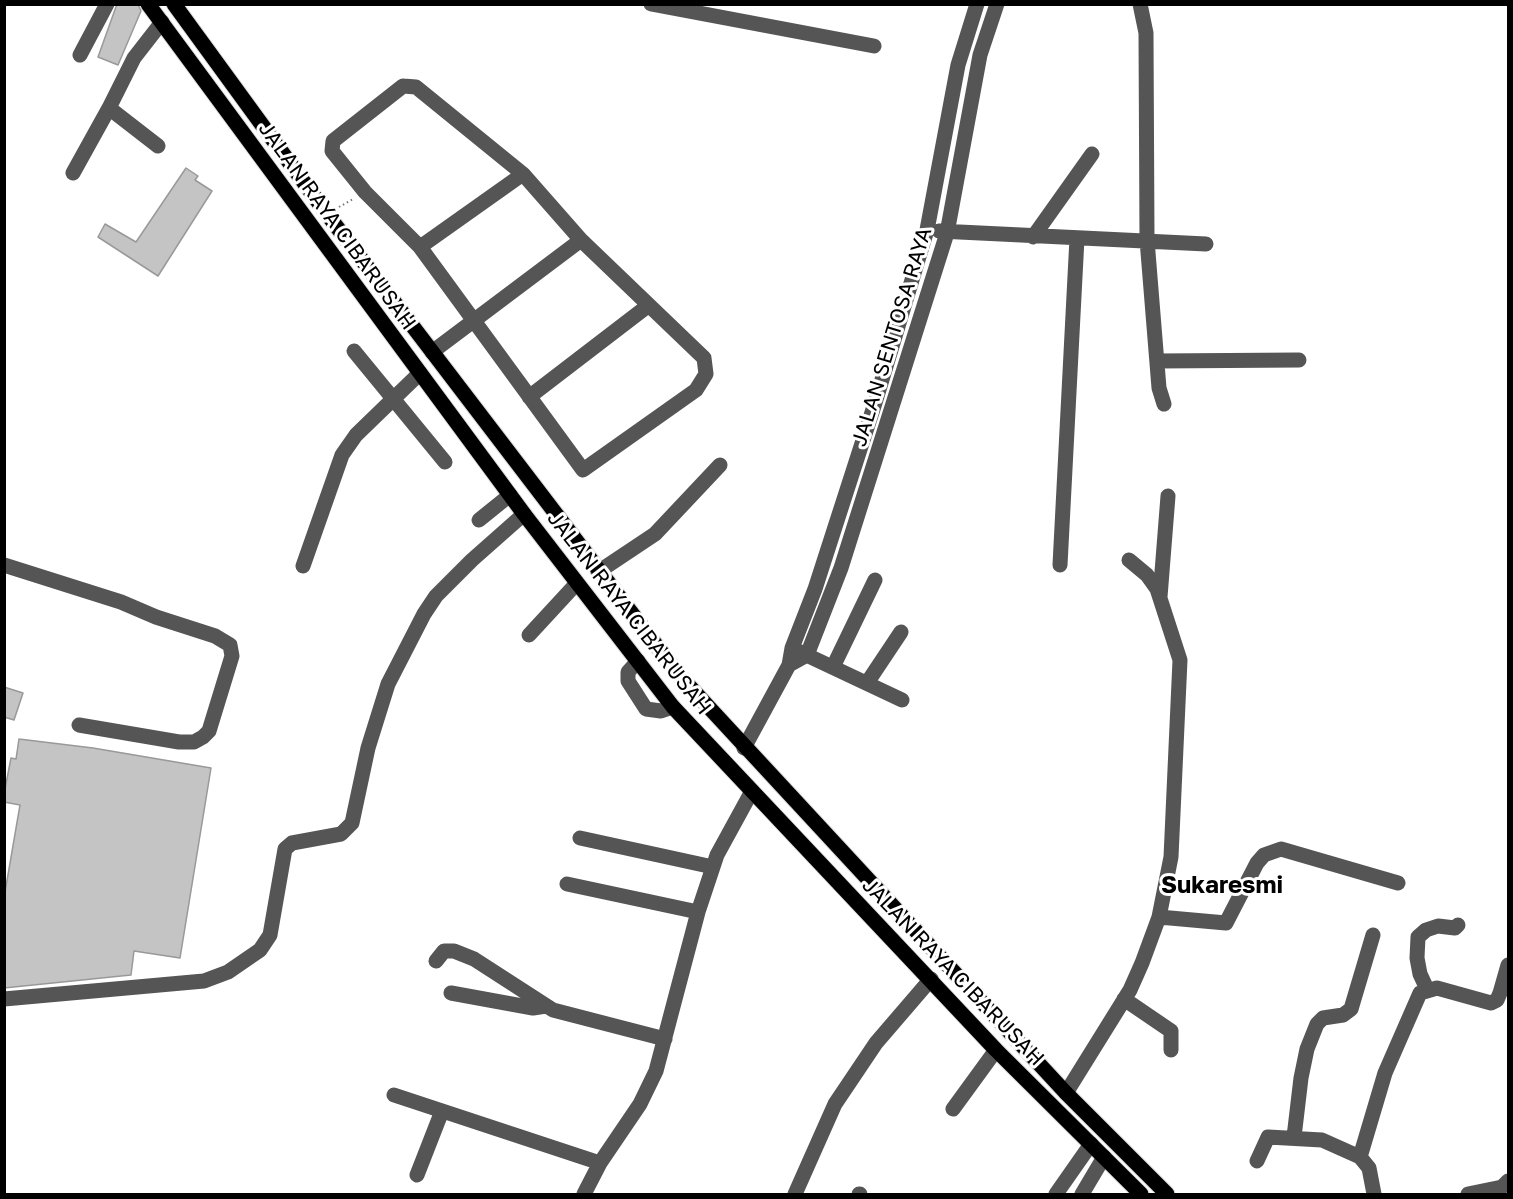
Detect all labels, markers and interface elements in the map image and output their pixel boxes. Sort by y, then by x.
street label: JALAN RAYA CIBARUSAH [253,117,421,335]
street label: JALAN SENTOSA RAYA [847,225,937,449]
street label: JALAN RAYA CIBARUSAH [542,506,716,720]
district label: Sukaresmi [1161,871,1283,899]
street label: JALAN RAYA CIBARUSAH [857,873,1049,1071]

